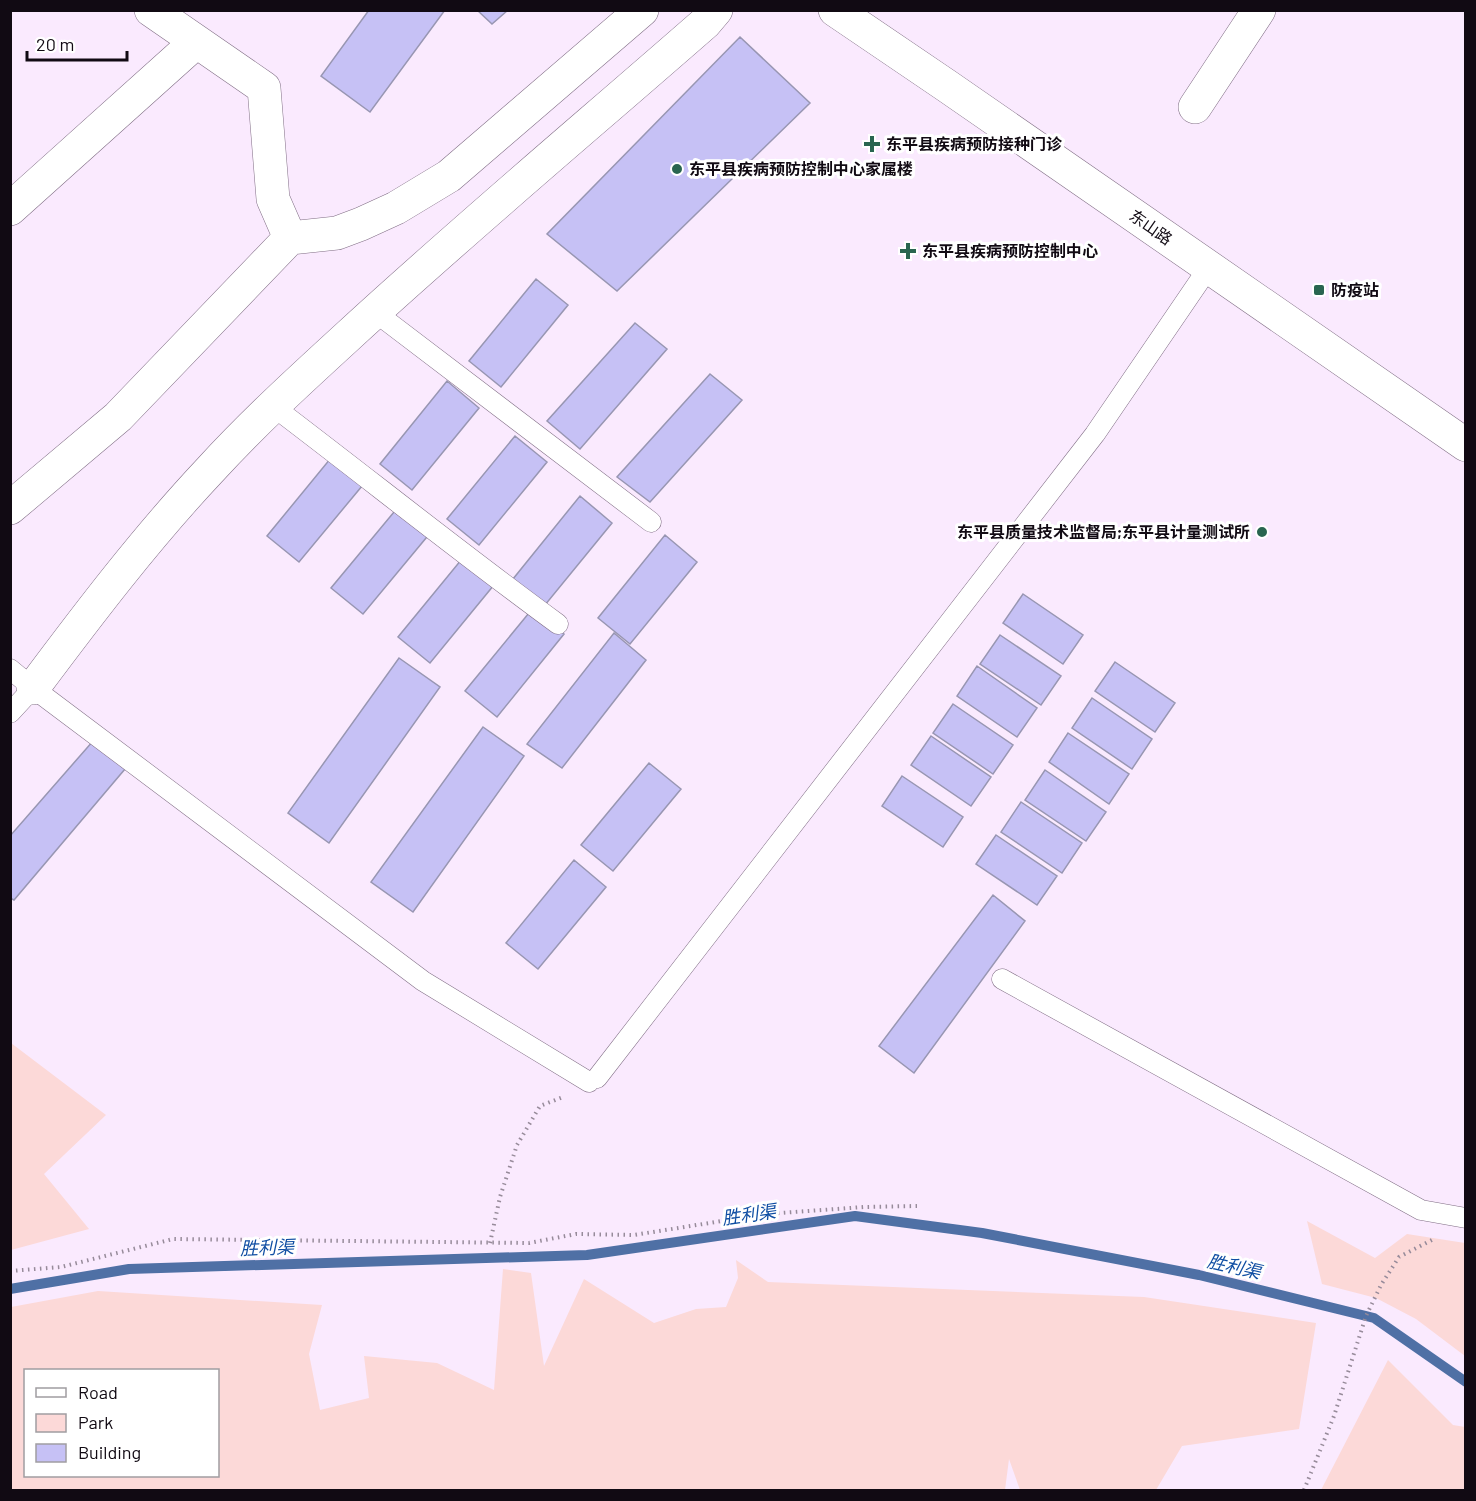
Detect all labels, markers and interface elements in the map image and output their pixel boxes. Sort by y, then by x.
scale bar [27,24,128,62]
text: 20 m [36,33,74,55]
place label: 东平县疾病预防接种门诊 [886,134,1063,153]
marker: 东平县疾病预防接种门诊 [863,135,881,153]
place label: 东平县疾病预防控制中心家属楼 [689,159,913,178]
marker: 东平县疾病预防控制中心家属楼 [670,162,684,176]
street label: 东山路 [1126,205,1176,248]
place label: 东平县疾病预防控制中心 [922,241,1098,260]
marker: 东平县疾病预防控制中心 [899,242,917,260]
place label: 防疫站 [1331,280,1379,299]
marker: 防疫站 [1312,283,1326,297]
place label: 东平县质量技术监督局;东平县计量测试所 [957,522,1250,541]
marker: 东平县质量技术监督局;东平县计量测试所 [1255,525,1269,539]
water label: 胜利渠 [721,1199,780,1229]
water label: 胜利渠 [240,1235,297,1259]
water label: 胜利渠 [1205,1249,1266,1283]
legend [24,1369,219,1477]
text: Road [78,1381,118,1403]
text: Park [78,1411,113,1433]
text: Building [78,1441,141,1463]

